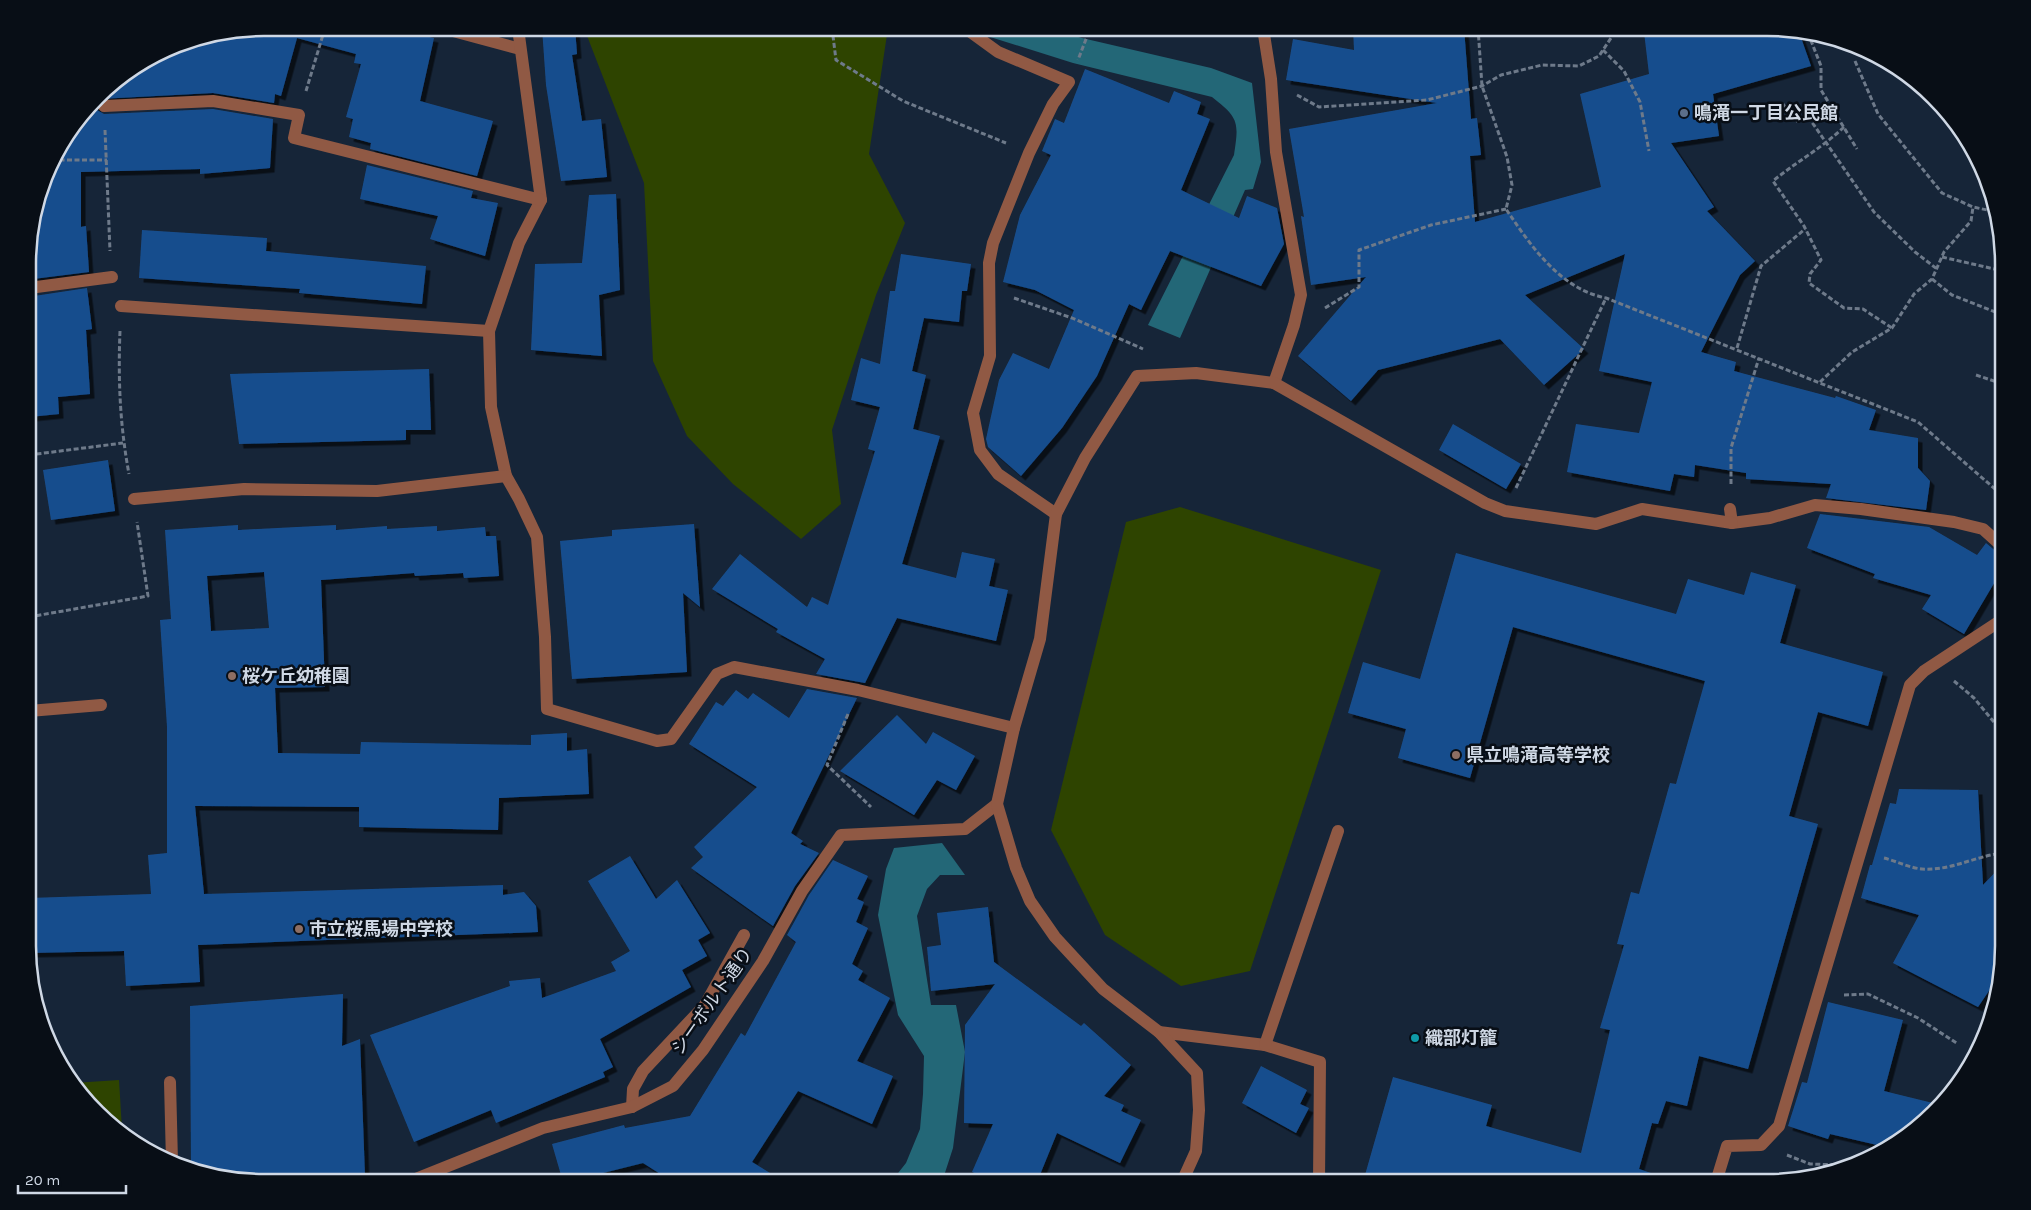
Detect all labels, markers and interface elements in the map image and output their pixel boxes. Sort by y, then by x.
place label: 鳴滝一丁目公民館 [1694,102,1838,124]
marker: 鳴滝一丁目公民館 [1678,107,1690,119]
place label: 桜ケ丘幼稚園 [242,665,350,687]
marker: 桜ケ丘幼稚園 [226,670,238,682]
place label: 県立鳴滝高等学校 [1466,744,1610,766]
marker: 県立鳴滝高等学校 [1450,749,1462,761]
place label: 市立桜馬場中学校 [309,918,453,940]
marker: 市立桜馬場中学校 [293,923,305,935]
street label: シーボルト通り [667,943,757,1059]
place label: 織部灯籠 [1425,1027,1497,1049]
marker: 織部灯籠 [1409,1032,1421,1044]
scale bar [18,1162,125,1194]
text: 20 m [25,1171,60,1189]

